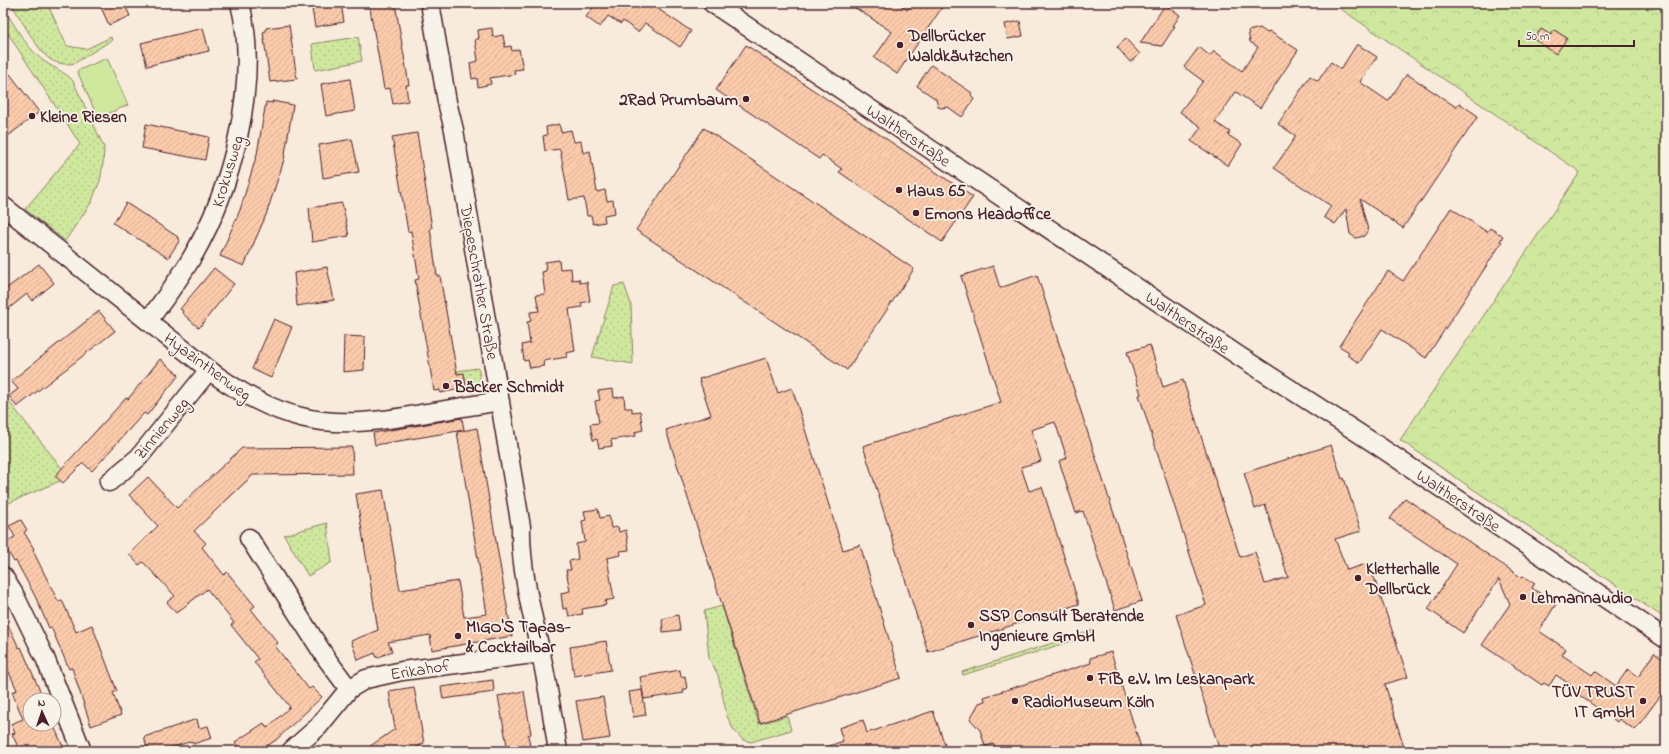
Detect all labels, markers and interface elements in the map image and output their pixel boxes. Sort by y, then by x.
scale bar [1519,22,1634,48]
place label: Dellbrücker Waldkäutzchen [907,24,1014,69]
text: 50 m [1525,28,1549,46]
marker: Dellbrücker Waldkäutzchen [895,40,905,50]
place label: 2Rad Prumbaum [618,88,738,113]
marker: 2Rad Prumbaum [741,94,751,104]
street label: Waltherstraße [861,99,956,174]
place label: Kleine Riesen [40,105,127,130]
marker: Kleine Riesen [27,111,37,121]
street label: Krokusweg [206,132,253,211]
place label: Haus 65 [907,179,966,204]
marker: Haus 65 [894,185,904,195]
street label: Diepeschrather Straße [452,202,505,362]
place label: Emons Headoffice [924,202,1052,227]
marker: Emons Headoffice [911,208,921,218]
street label: Waltherstraße [1140,286,1235,361]
street label: Hyazinthenweg [157,327,256,409]
place label: Bäcker Schmidt [453,375,565,400]
marker: Bäcker Schmidt [441,381,451,391]
street label: Zinnienweg [128,392,197,467]
street label: Waltherstraße [1411,464,1506,539]
place label: Kletterhalle Dellbrück [1365,557,1441,602]
marker: Kletterhalle Dellbrück [1353,573,1363,583]
place label: Lehmannaudio [1531,586,1633,611]
marker: Lehmannaudio [1518,592,1528,602]
place label: SSP Consult Beratende Ingenieure GmbH [979,604,1145,651]
place label: MIGO'S Tapas- & Cocktailbar [465,615,572,660]
marker: SSP Consult Beratende Ingenieure GmbH [966,620,976,630]
marker: MIGO'S Tapas- & Cocktailbar [453,631,463,641]
street label: Erikahof [389,653,452,688]
place label: FiB e.V. Im Leskanpark [1097,667,1255,692]
marker: FiB e.V. Im Leskanpark [1085,673,1095,683]
place label: TÜV TRUST IT GmbH [1552,680,1635,725]
place label: RadioMuseum Köln [1023,690,1155,715]
north arrow [22,692,62,732]
text: N [37,695,46,711]
marker: RadioMuseum Köln [1010,696,1020,706]
marker: TÜV TRUST IT GmbH [1638,696,1648,706]

